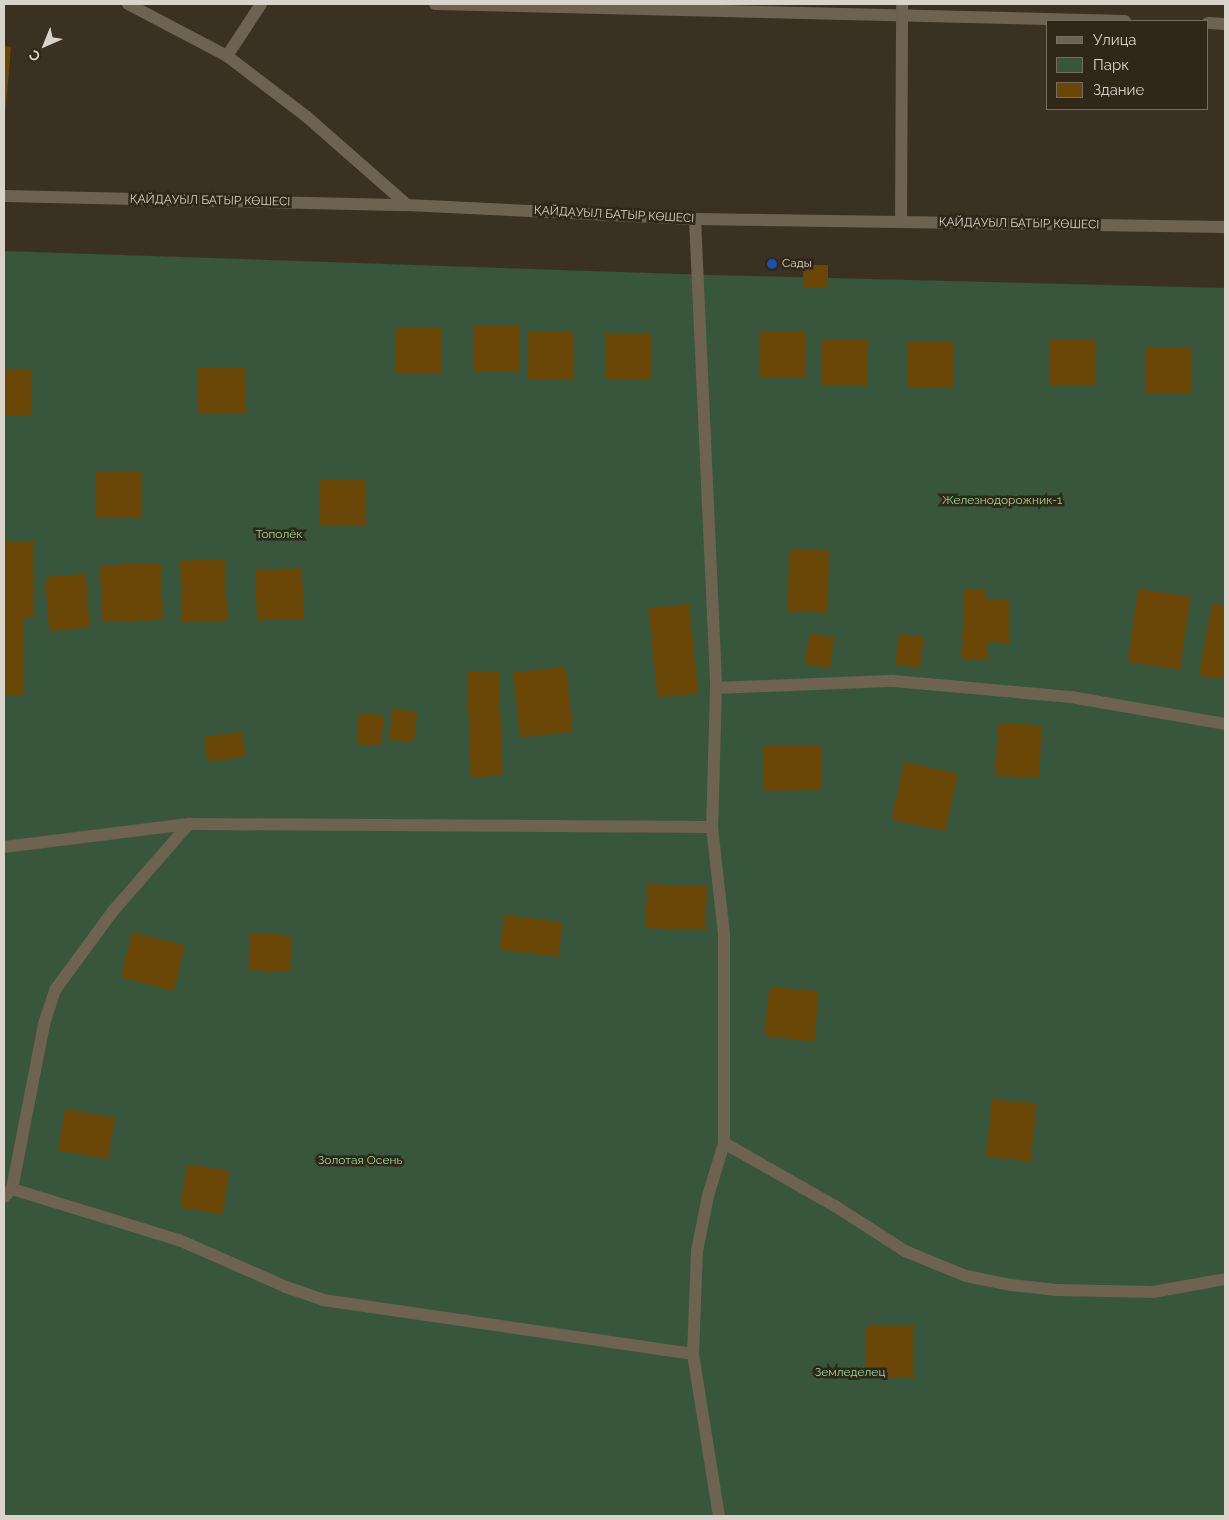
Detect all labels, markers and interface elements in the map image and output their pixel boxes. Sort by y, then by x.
north arrow [20,20,70,70]
legend [1046,20,1209,110]
text: Улица [1093,31,1137,49]
text: С [26,47,44,65]
text: Парк [1093,56,1129,74]
text: Здание [1093,81,1144,99]
street label: ҚАЙДАУЫЛ БАТЫР КӨШЕСІ [130,192,290,210]
street label: ҚАЙДАУЫЛ БАТЫР КӨШЕСІ [534,204,694,226]
street label: ҚАЙДАУЫЛ БАТЫР КӨШЕСІ [939,215,1099,233]
place label: Сады [782,257,812,271]
marker: Сады [766,258,778,270]
park label: Железнодорожник-1 [942,494,1062,508]
park label: Тополёк [255,528,303,542]
park label: Золотая Осень [318,1154,402,1168]
park label: Земледелец [815,1366,885,1380]

